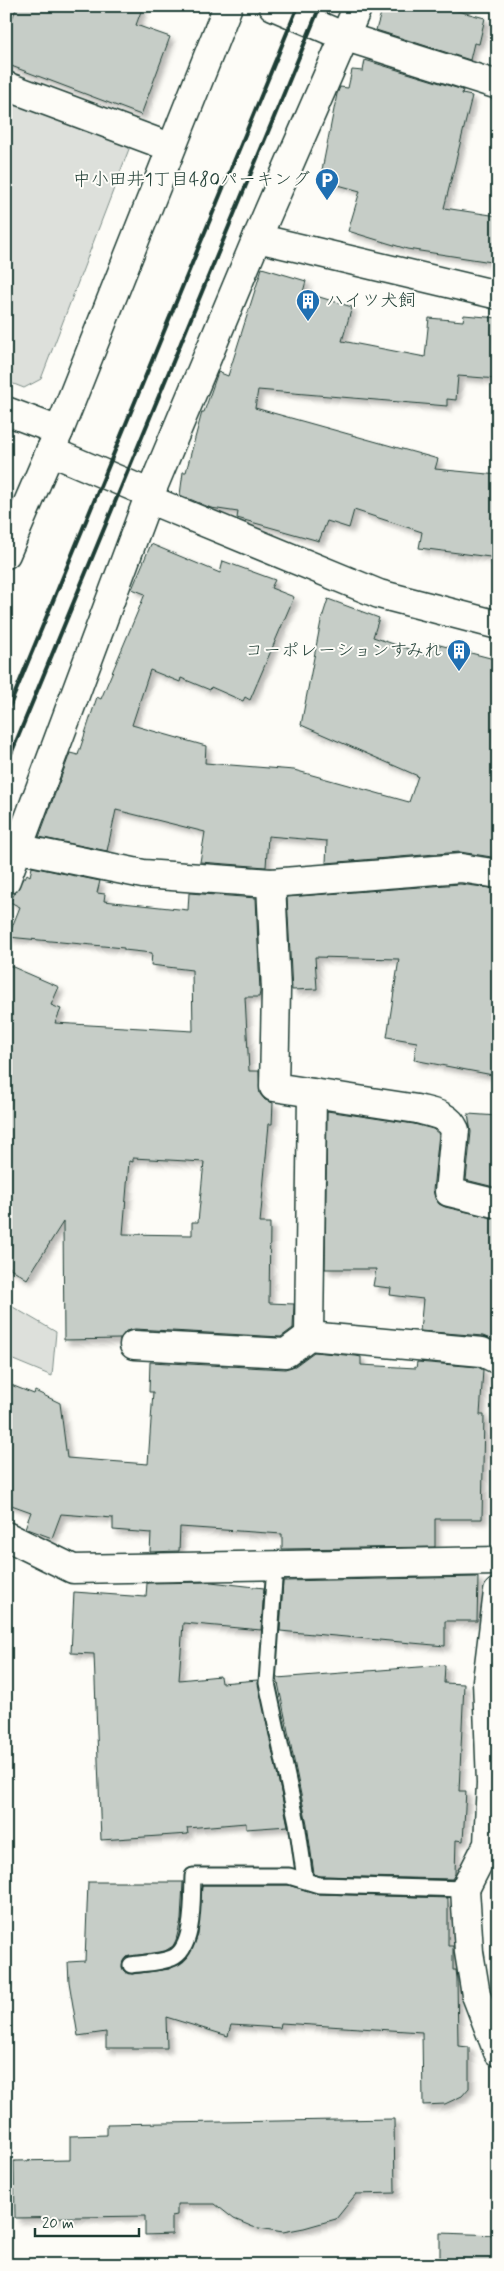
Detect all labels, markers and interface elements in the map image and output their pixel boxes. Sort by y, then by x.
parking icon: 中小田井1丁目480パーキング [314,167,340,201]
place label: 中小田井1丁目480パーキング [73,168,310,192]
building icon: ハイツ犬飼 [295,288,321,322]
place label: ハイツ犬飼 [326,289,416,313]
building icon: コーポレーションすみれ [446,638,472,672]
place label: コーポレーションすみれ [245,639,442,663]
scale bar [35,2206,139,2238]
text: 20 m [42,2214,74,2234]

